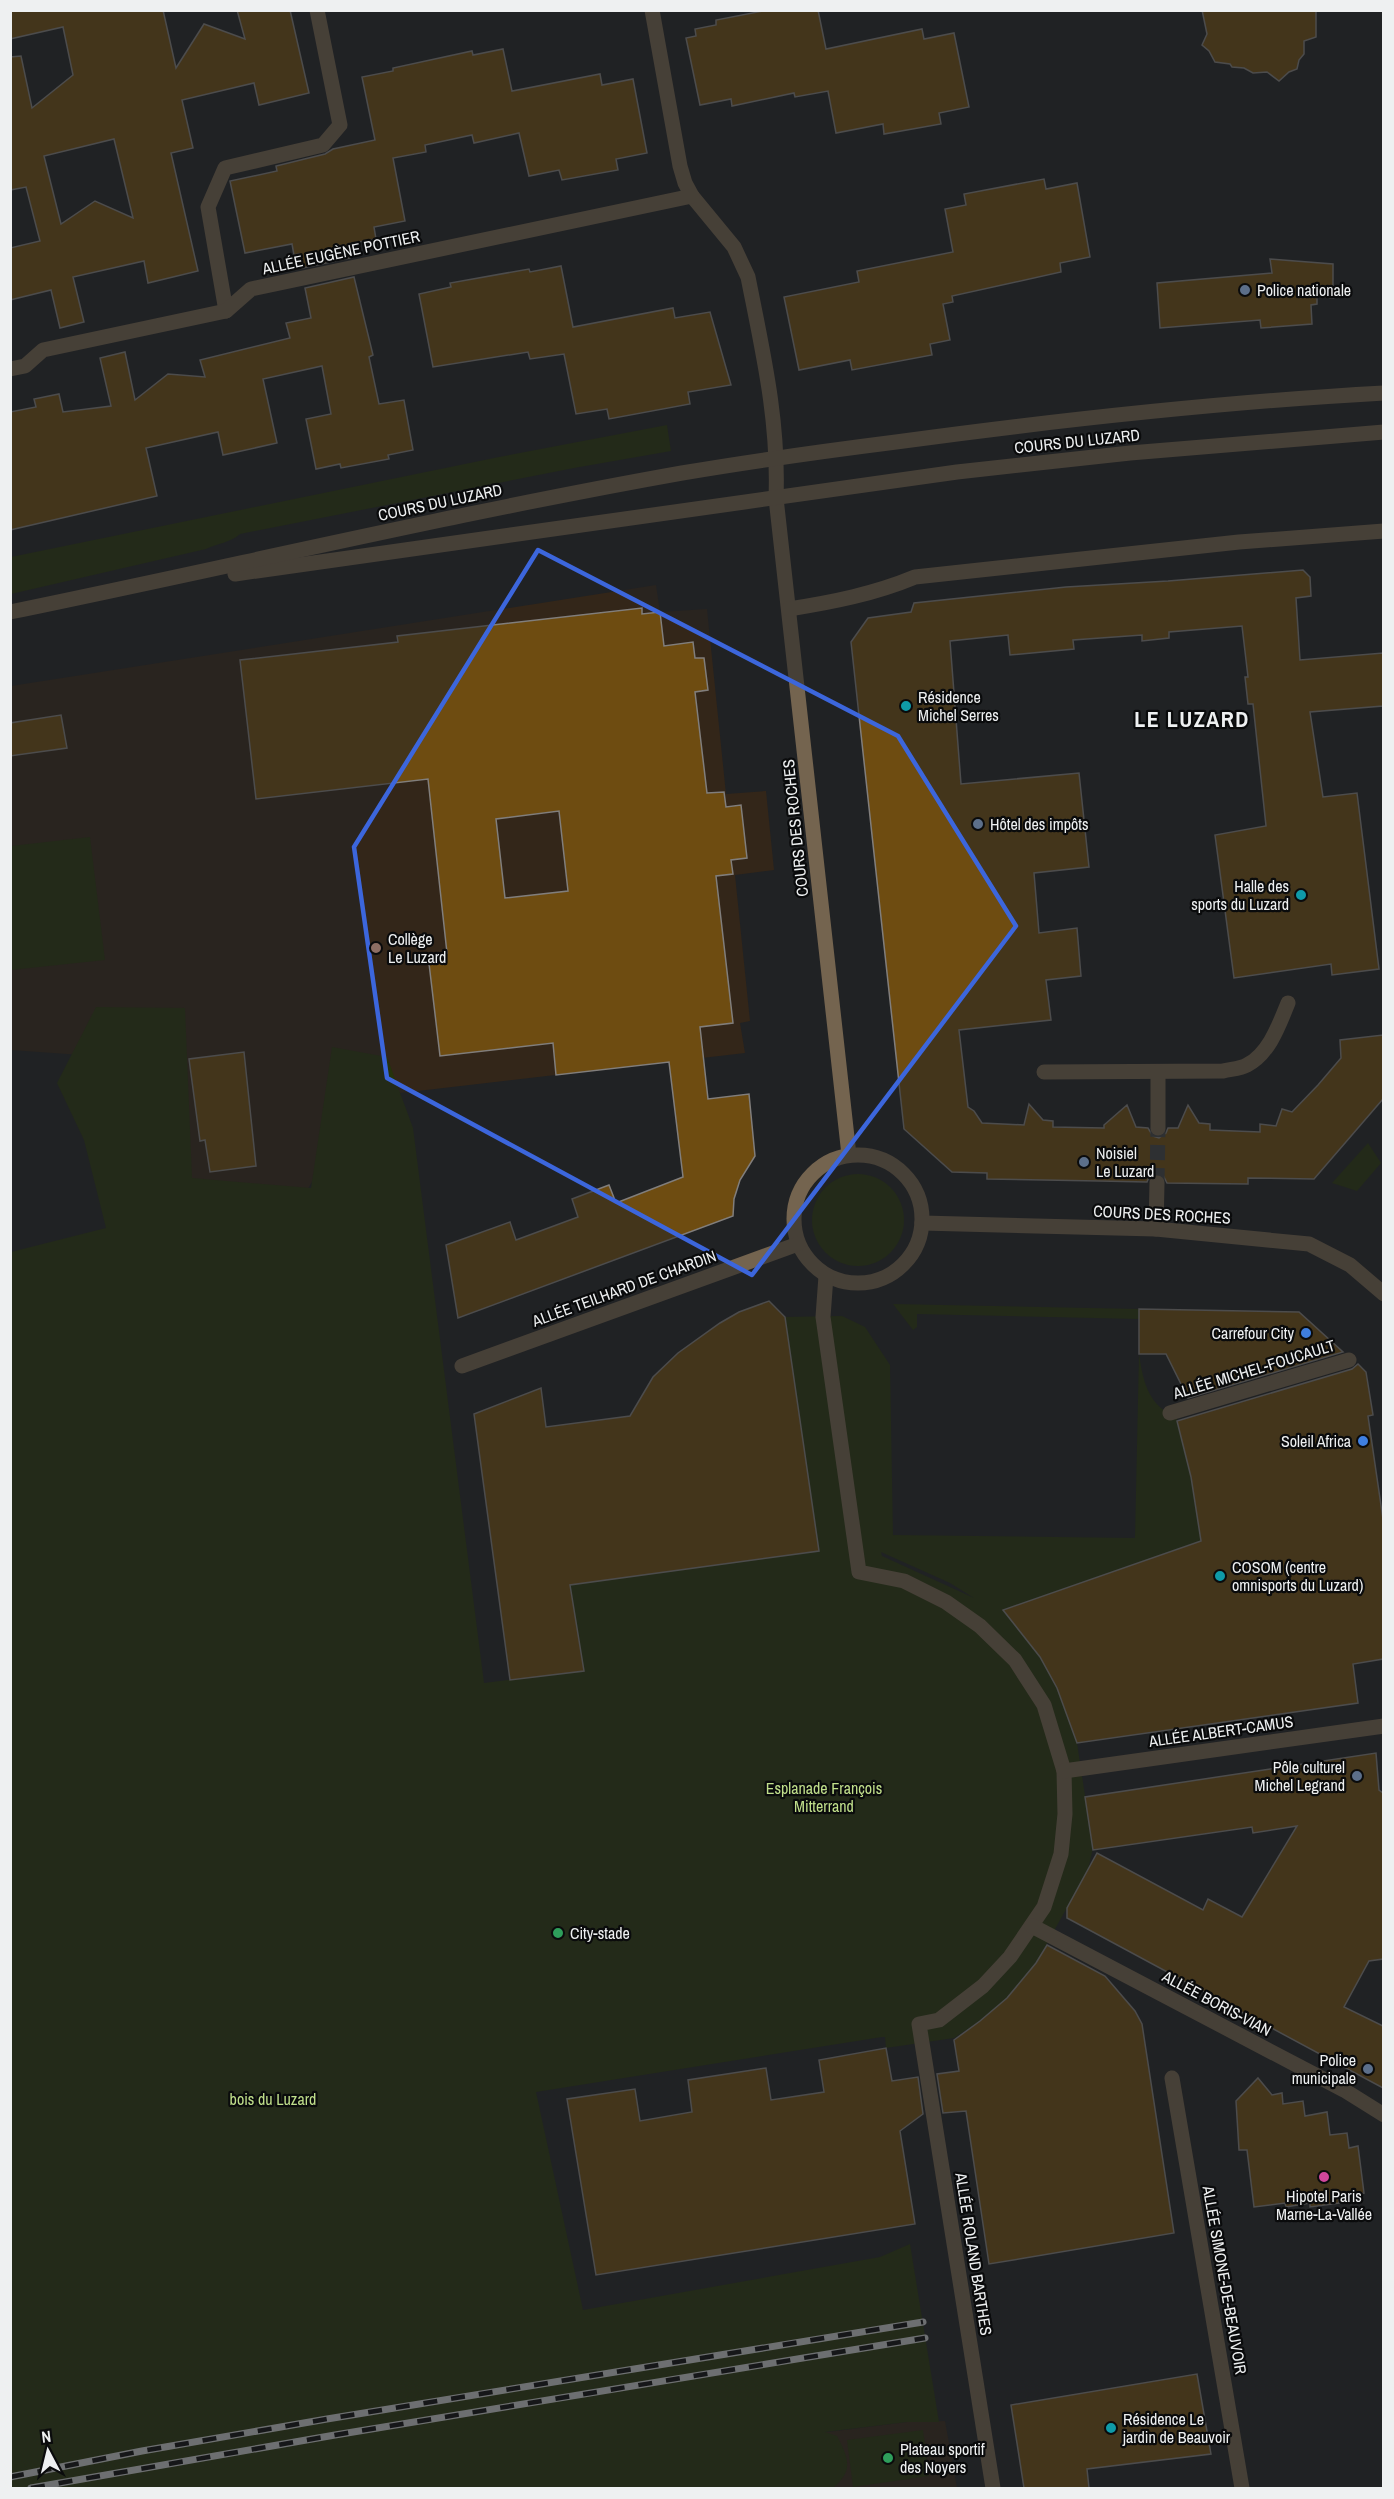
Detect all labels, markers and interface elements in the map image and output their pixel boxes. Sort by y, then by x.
street label: ALLÉE EUGÈNE POTTIER [259,224,422,280]
place label: Police nationale [1257,279,1351,301]
marker: Police nationale [1238,283,1252,297]
street label: COURS DU LUZARD [1013,423,1141,459]
street label: COURS DU LUZARD [376,478,504,526]
place label: Résidence Michel Serres [918,686,999,726]
marker: Résidence Michel Serres [899,699,913,713]
district label: LE LUZARD [1134,704,1250,734]
street label: COURS DES ROCHES [777,758,813,898]
place label: Hôtel des impôts [990,813,1088,835]
marker: Hôtel des impôts [971,817,985,831]
place label: Halle des sports du Luzard [1191,875,1289,915]
marker: Halle des sports du Luzard [1294,888,1308,902]
place label: Collège Le Luzard [388,928,446,968]
marker: Collège Le Luzard [369,941,383,955]
place label: Noisiel Le Luzard [1096,1142,1154,1182]
marker: Noisiel Le Luzard [1077,1155,1091,1169]
street label: COURS DES ROCHES [1093,1199,1232,1229]
street label: ALLÉE TEILHARD DE CHARDIN [528,1244,719,1332]
place label: Carrefour City [1212,1322,1294,1344]
marker: Carrefour City [1299,1326,1313,1340]
street label: ALLÉE MICHEL-FOUCAULT [1169,1334,1338,1404]
place label: Soleil Africa [1281,1430,1352,1452]
marker: Soleil Africa [1356,1434,1370,1448]
place label: COSOM (centre omnisports du Luzard) [1232,1556,1363,1596]
marker: COSOM (centre omnisports du Luzard) [1213,1569,1227,1583]
street label: ALLÉE ALBERT-CAMUS [1146,1710,1295,1752]
place label: Pôle culturel Michel Legrand [1255,1756,1345,1796]
marker: Pôle culturel Michel Legrand [1350,1769,1364,1783]
park label: Esplanade François Mitterrand [766,1777,882,1817]
place label: City-stade [570,1922,630,1944]
marker: City-stade [551,1926,565,1940]
street label: ALLÉE BORIS-VIAN [1158,1965,1275,2041]
place label: Police municipale [1292,2049,1356,2089]
marker: Police municipale [1361,2062,1375,2076]
park label: bois du Luzard [230,2088,316,2110]
street label: ALLÉE ROLAND BARTHES [950,2170,998,2337]
marker: Hipotel Paris Marne-La-Vallée [1317,2170,1331,2184]
street label: ALLÉE SIMONE-DE-BEAUVOIR [1197,2183,1253,2376]
place label: Hipotel Paris Marne-La-Vallée [1276,2185,1372,2225]
place label: Résidence Le jardin de Beauvoir [1122,2408,1231,2448]
north arrow [18,2421,78,2481]
marker: Résidence Le jardin de Beauvoir [1104,2421,1118,2435]
text: N [40,2425,52,2448]
place label: Plateau sportif des Noyers [900,2438,985,2478]
marker: Plateau sportif des Noyers [881,2451,895,2465]

